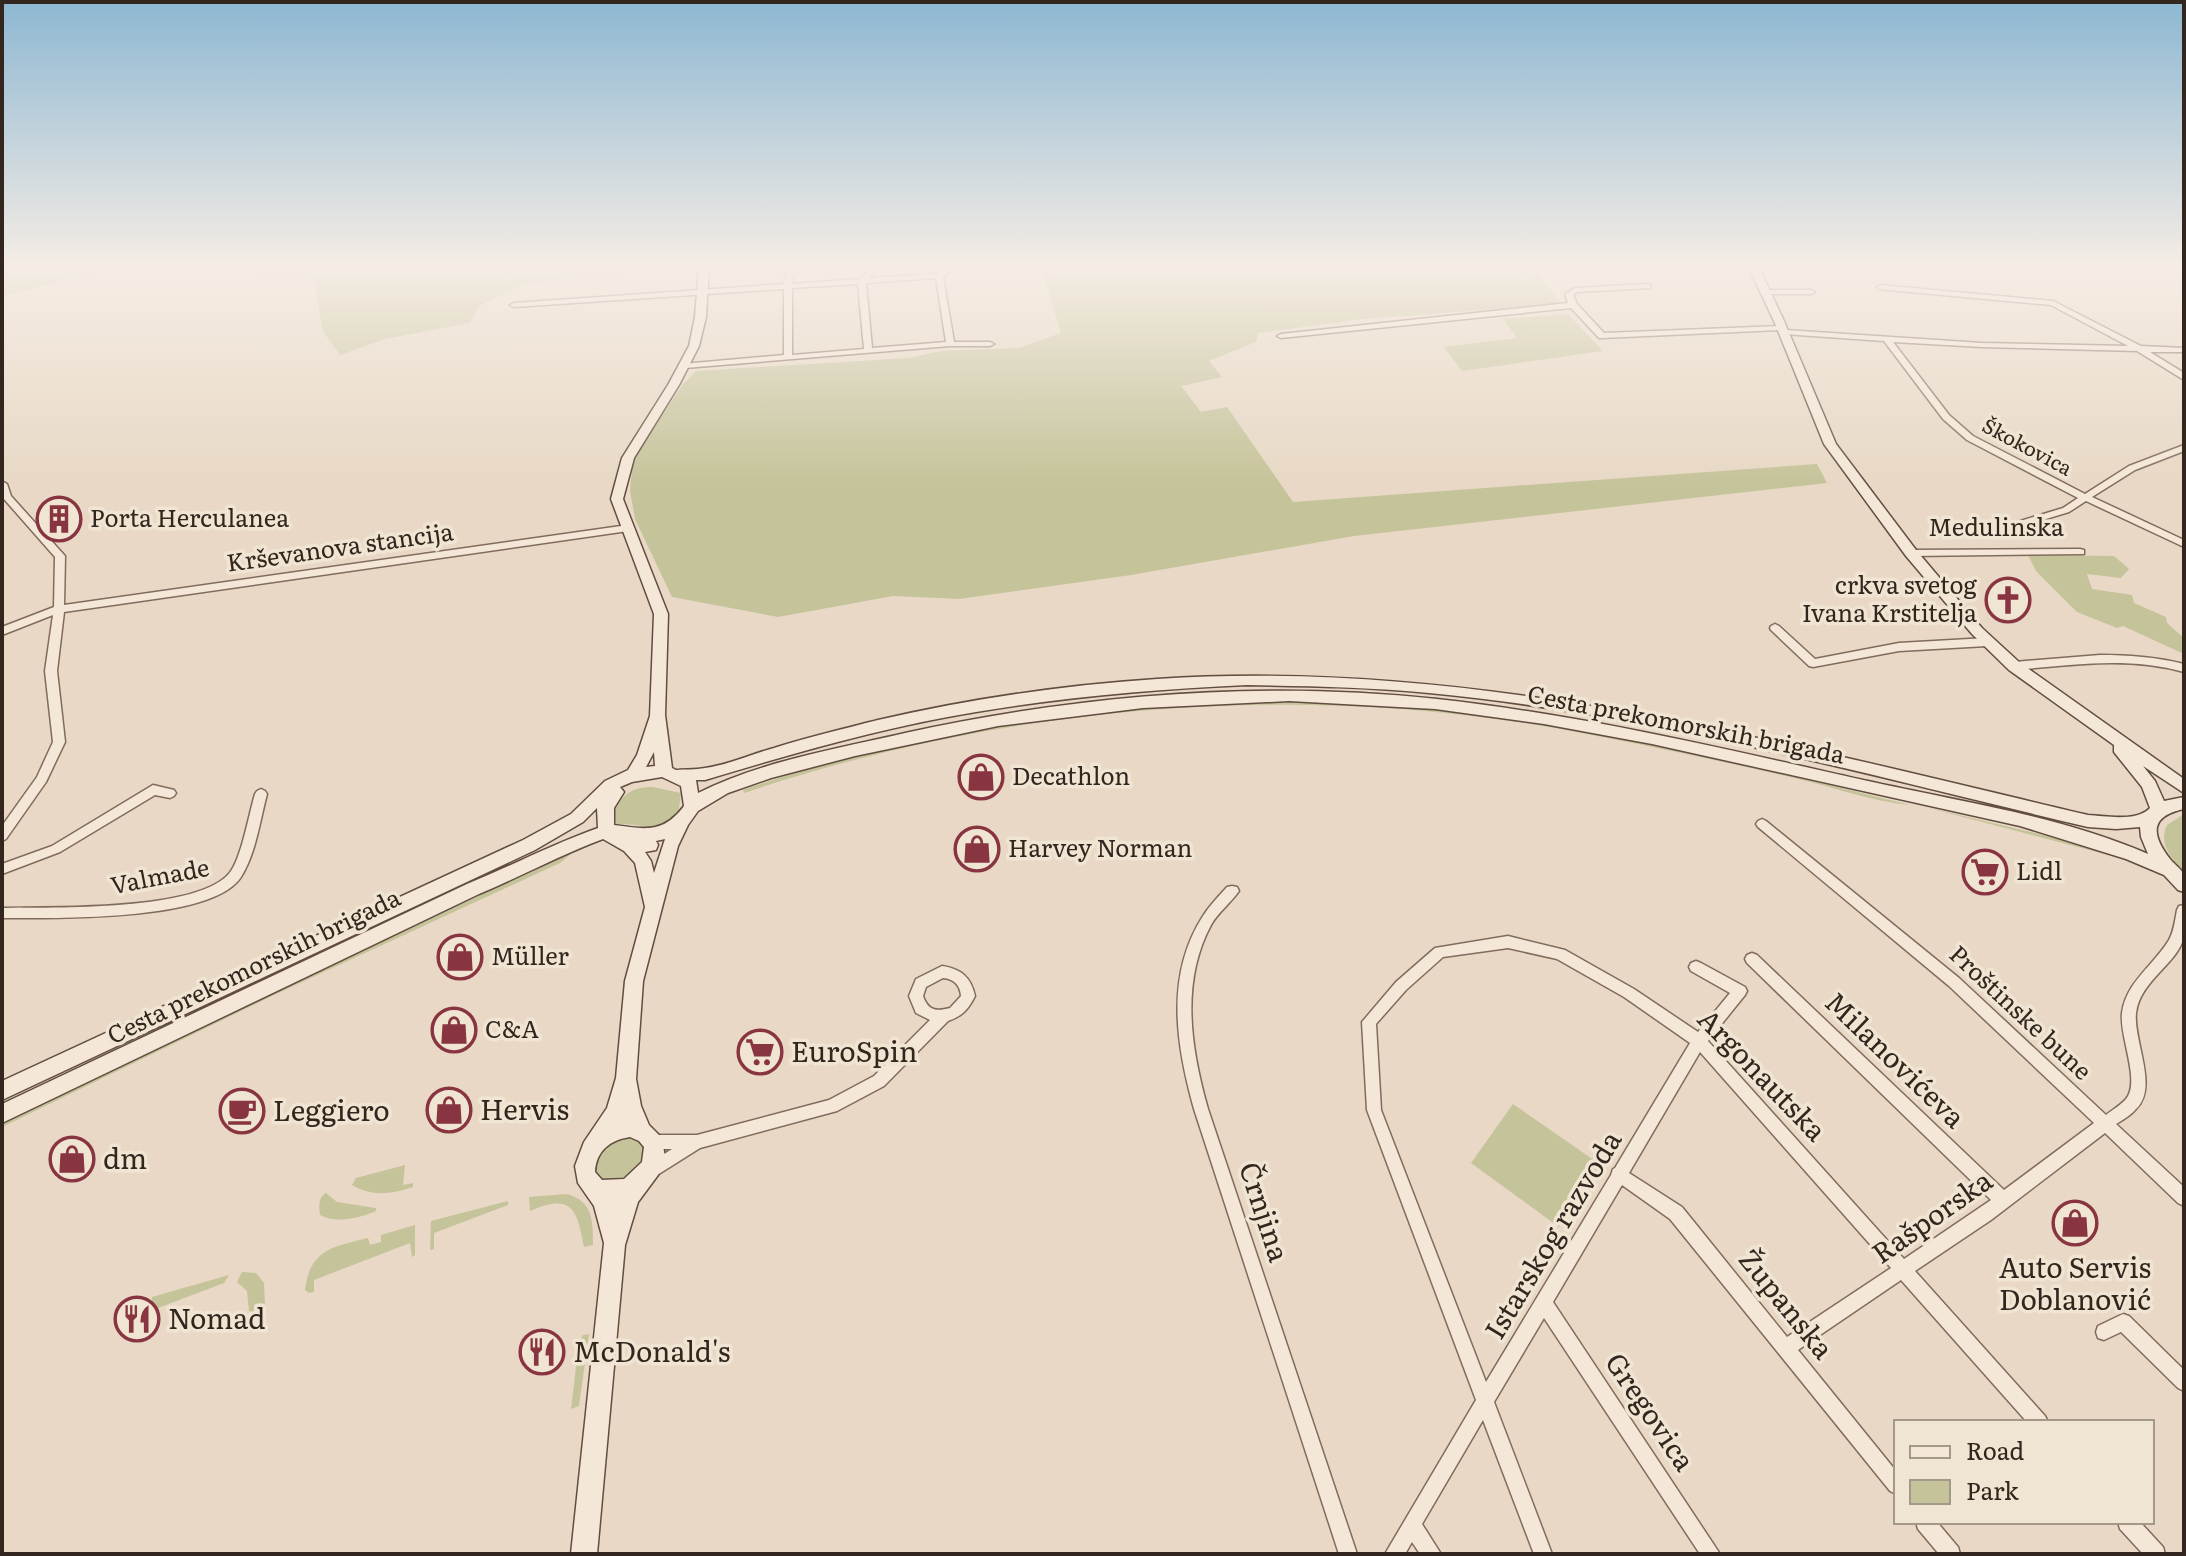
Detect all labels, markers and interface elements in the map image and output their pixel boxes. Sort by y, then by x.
street label: Škokovica [1978,409,2078,482]
building icon: Porta Herculanea [35,495,83,543]
place label: Porta Herculanea [90,499,289,534]
street label: Medulinska [1928,508,2064,543]
street label: Krševanova stancija [224,512,455,579]
place label: crkva svetog Ivana Krstitelja [1802,566,1978,629]
church icon: crkva svetog Ivana Krstitelja [1984,576,2032,624]
street label: Cesta prekomorskih brigada [1525,675,1848,770]
shop icon: Decathlon [957,753,1005,801]
place label: Decathlon [1012,757,1130,792]
shop icon: Harvey Norman [953,825,1001,873]
place label: Harvey Norman [1008,829,1193,864]
street label: Valmade [107,848,212,901]
supermarket icon: Lidl [1961,848,2009,896]
place label: Lidl [2016,852,2062,887]
street label: Cesta prekomorskih brigada [100,878,405,1051]
shop icon: Müller [436,933,484,981]
street label: Proštinske bune [1943,936,2101,1087]
place label: Müller [491,937,570,972]
street label: Milanovićeva [1817,981,1976,1136]
street label: Argonautska [1689,998,1838,1149]
shop icon: C&A [430,1006,478,1054]
place label: C&A [485,1010,539,1045]
supermarket icon: EuroSpin [736,1028,784,1076]
place label: EuroSpin [791,1029,918,1071]
shop icon: Hervis [425,1086,473,1134]
cafe icon: Leggiero [218,1087,266,1135]
place label: Hervis [480,1087,569,1129]
place label: Leggiero [273,1088,390,1130]
street label: Istarskog razvoda [1472,1122,1630,1346]
shop icon: dm [48,1135,96,1183]
place label: dm [103,1136,147,1178]
street label: Črnjina [1230,1156,1302,1267]
street label: Rašporska [1862,1158,2000,1272]
shop icon: Auto Servis Doblanović [2051,1199,2099,1247]
street label: Županska [1730,1239,1845,1367]
place label: Auto Servis Doblanović [1999,1245,2151,1319]
restaurant icon: Nomad [113,1295,161,1343]
place label: Nomad [168,1296,265,1338]
restaurant icon: McDonald's [518,1328,566,1376]
place label: McDonald's [573,1329,730,1371]
street label: Gregovica [1597,1343,1707,1478]
legend [1894,1420,2154,1524]
text: Road [1966,1432,2025,1467]
text: Park [1966,1472,2019,1507]

